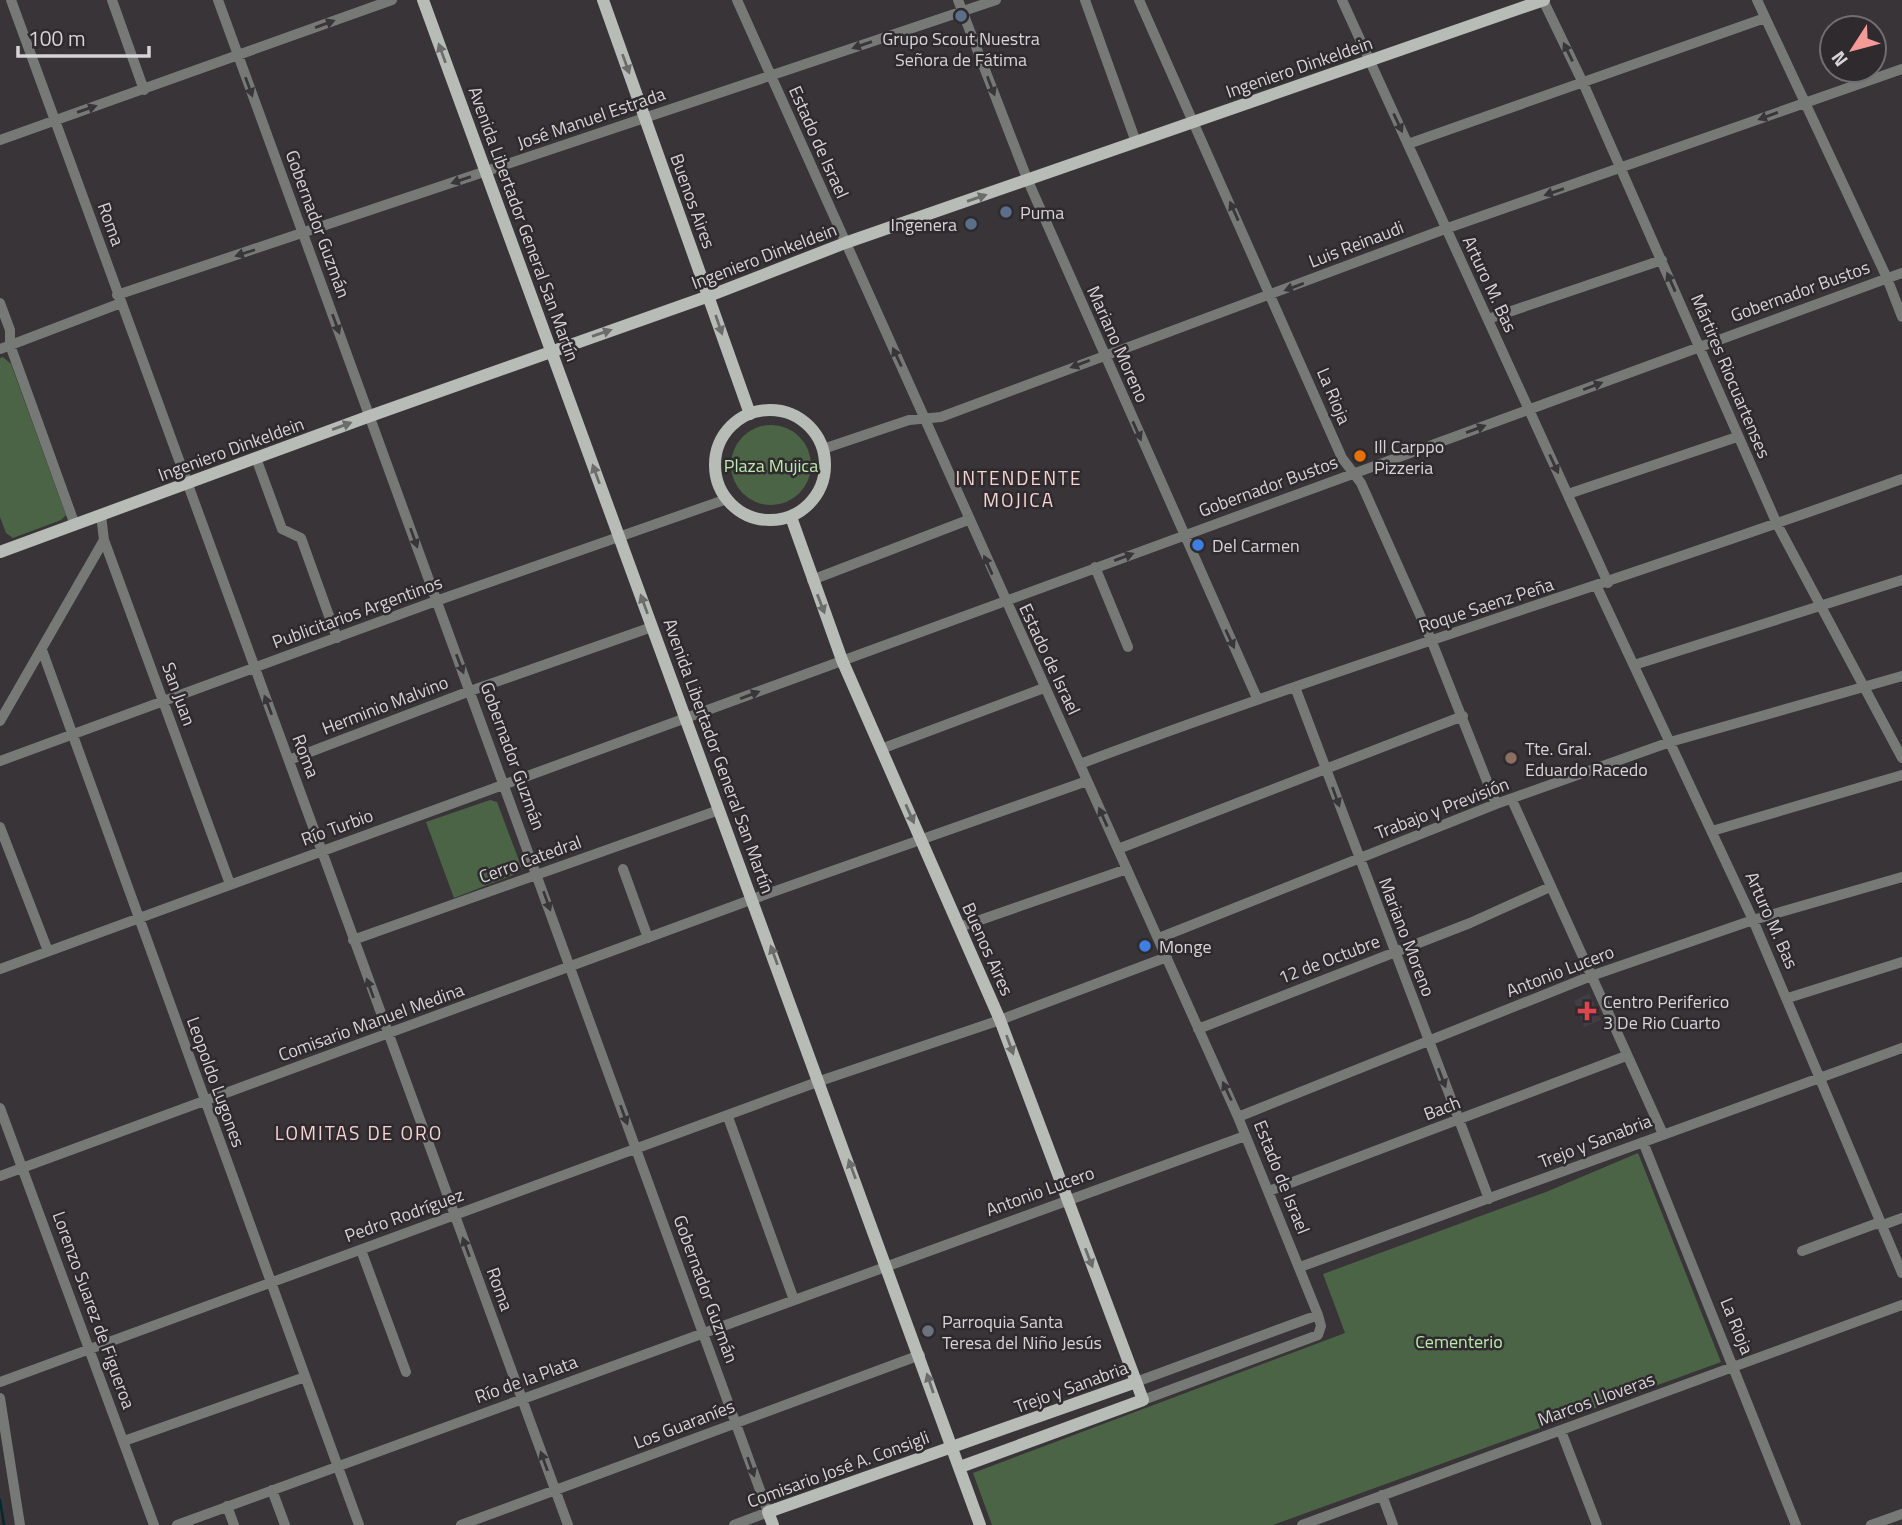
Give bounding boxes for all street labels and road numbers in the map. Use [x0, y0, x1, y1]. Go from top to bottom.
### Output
street label: Ingeniero Dinkeldein [1222, 29, 1376, 105]
street label: José Manuel Estrada [513, 80, 669, 156]
street label: Estado de Israel [782, 81, 856, 203]
street label: Avenida Libertador General San Martín [462, 83, 586, 365]
street label: Gobernador Guzmán [279, 146, 357, 302]
street label: Buenos Aires [663, 150, 723, 252]
street label: Roma [91, 198, 131, 250]
street label: Luis Reinaudi [1304, 213, 1408, 275]
street label: Ingeniero Dinkeldein [687, 216, 841, 296]
street label: Arturo M. Bas [1456, 231, 1524, 337]
street label: Gobernador Bustos [1727, 253, 1873, 329]
street label: Mariano Moreno [1080, 281, 1156, 407]
street label: Mártires Riocuartenses [1684, 290, 1778, 462]
street label: La Rioja [1310, 364, 1358, 428]
street label: Ingeniero Dinkeldein [154, 410, 308, 488]
street label: Gobernador Bustos [1195, 448, 1341, 524]
street label: Publicitarios Argentinos [268, 569, 446, 655]
street label: Roque Saenz Peña [1415, 570, 1557, 640]
street label: Estado de Israel [1012, 599, 1088, 719]
street label: Avenida Libertador General San Martín [657, 615, 781, 897]
street label: San Juan [155, 658, 203, 730]
street label: Herminio Malvino [318, 668, 452, 742]
street label: Gobernador Guzmán [474, 678, 552, 834]
street label: Roma [285, 730, 327, 782]
street label: Trabajo y Previsión [1371, 770, 1513, 846]
street label: Río Turbio [297, 801, 377, 853]
street label: Cerro Catedral [475, 828, 585, 890]
street label: Arturo M. Bas [1739, 867, 1805, 973]
street label: Mariano Moreno [1372, 874, 1442, 1000]
street label: Buenos Aires [955, 898, 1021, 1000]
street label: 12 de Octubre [1274, 927, 1384, 991]
street label: Antonio Lucero [1502, 938, 1618, 1004]
street label: Comisario Manuel Medina [274, 976, 468, 1068]
street label: Leopoldo Lugones [180, 1013, 252, 1151]
street label: Bach [1420, 1089, 1464, 1127]
street label: Trejo y Sanabria [1535, 1107, 1655, 1175]
street label: Estado de Israel [1247, 1116, 1317, 1238]
street label: Antonio Lucero [982, 1159, 1098, 1223]
street label: Pedro Rodríguez [341, 1181, 467, 1249]
street label: Lorenzo Suarez de Figueroa [46, 1207, 142, 1413]
street label: Gobernador Guzmán [667, 1211, 745, 1367]
street label: Roma [480, 1263, 520, 1315]
street label: La Rioja [1713, 1294, 1761, 1358]
street label: Río de la Plata [471, 1348, 581, 1410]
street label: Trejo y Sanabria [1010, 1354, 1132, 1420]
street label: Marcos Lloveras [1534, 1365, 1658, 1433]
street label: Los Guaraníes [630, 1392, 738, 1456]
street label: Comisario José A. Consigli [743, 1423, 933, 1515]

